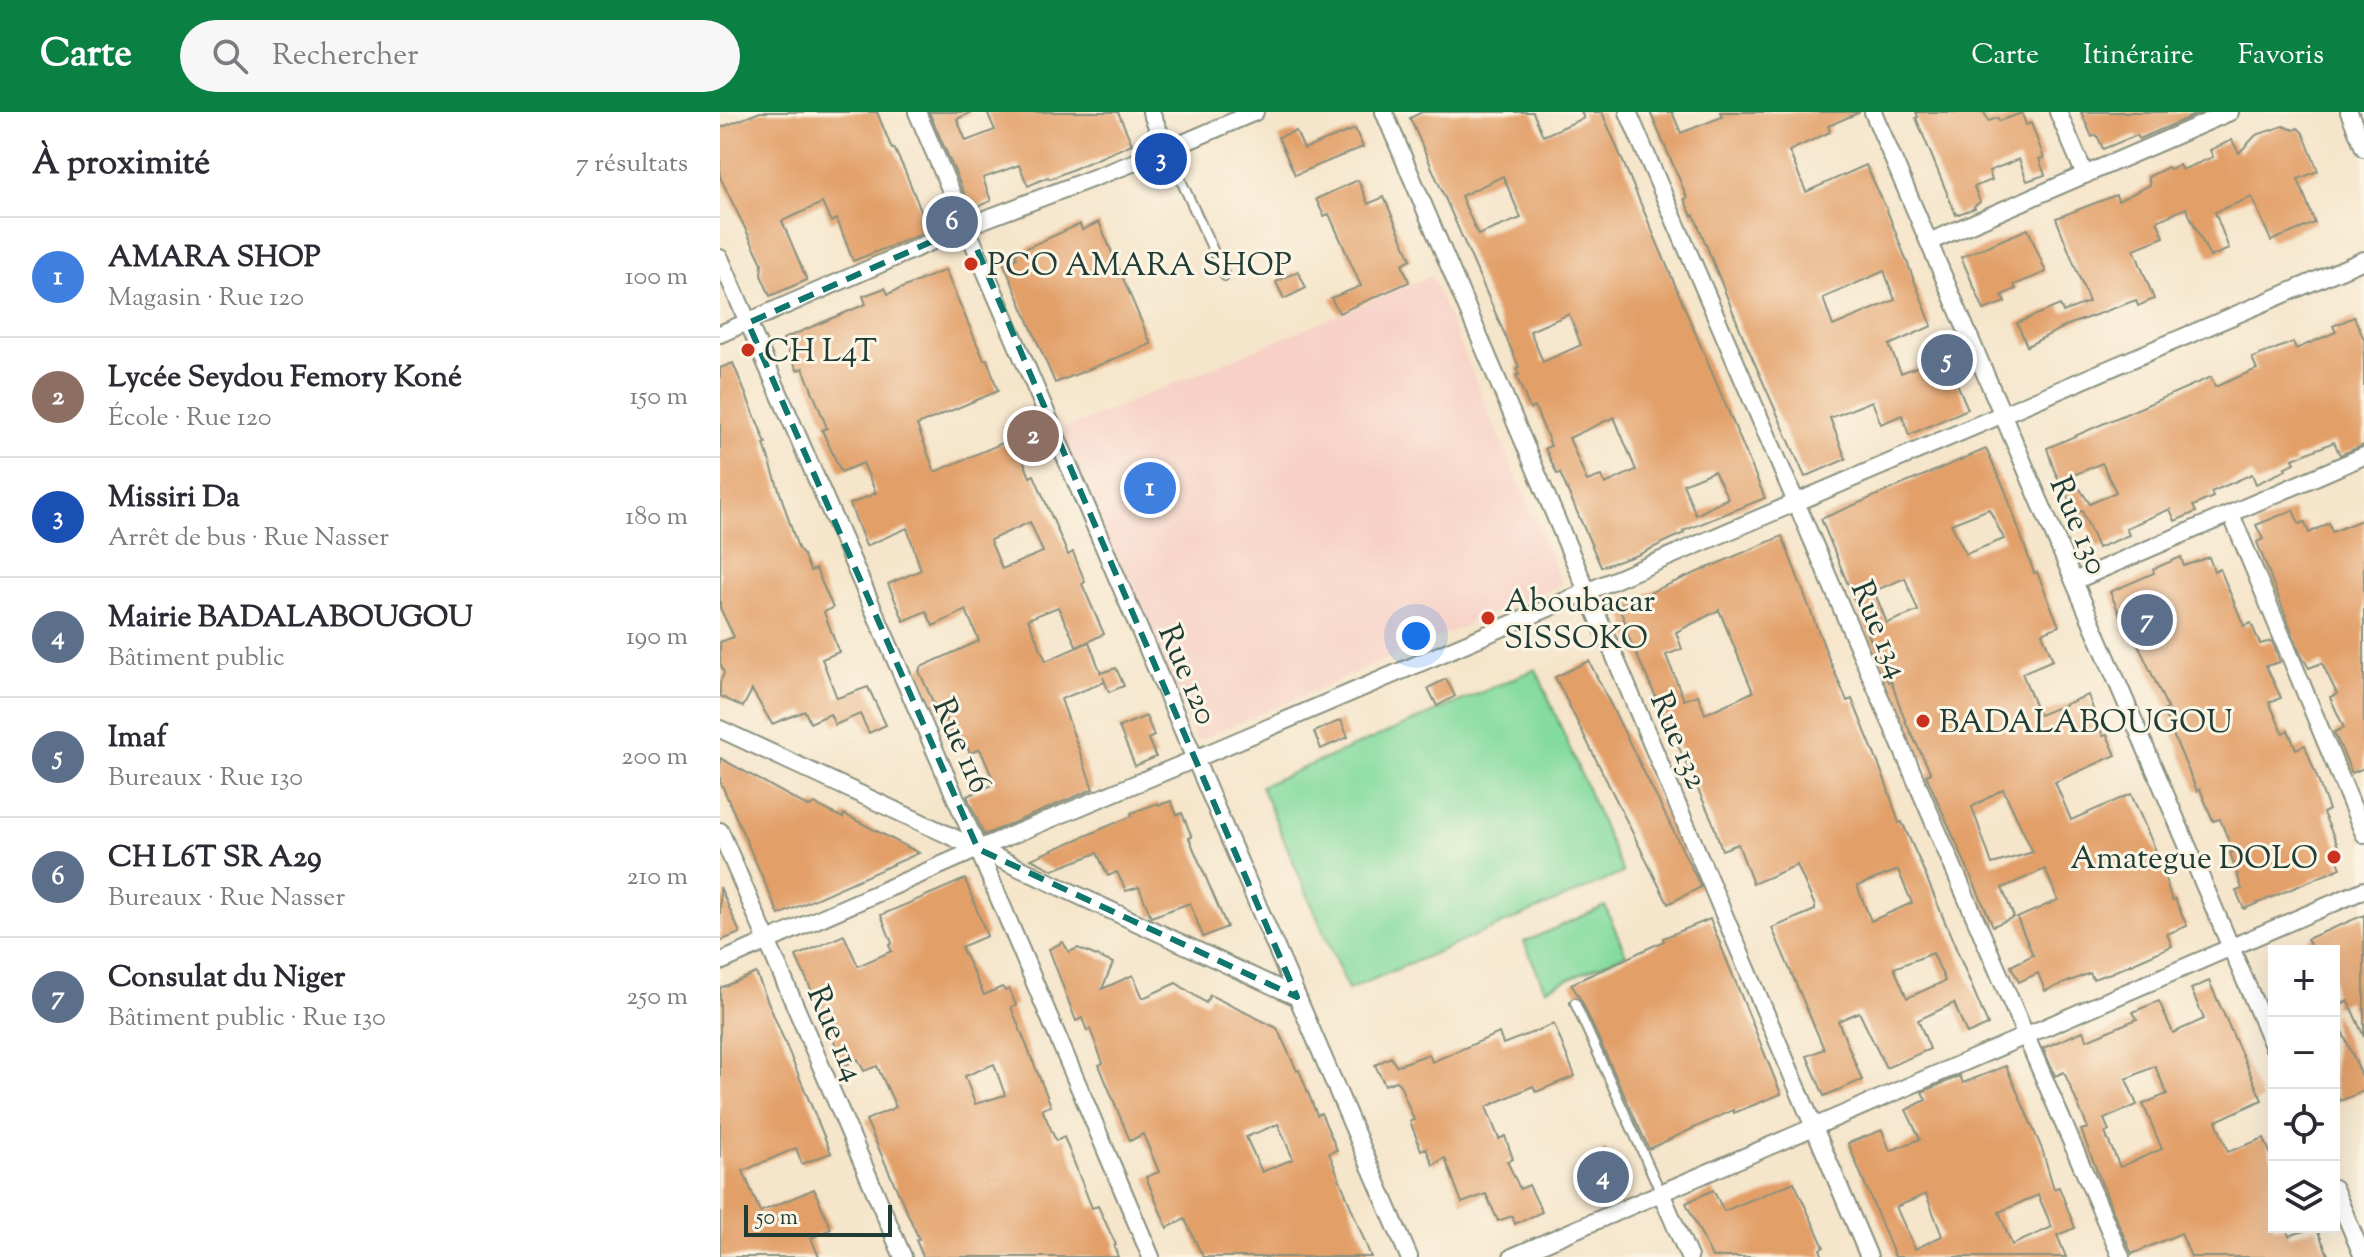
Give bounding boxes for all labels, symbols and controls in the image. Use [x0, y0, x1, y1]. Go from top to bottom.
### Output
search box [180, 20, 740, 92]
text: Carte [40, 29, 132, 83]
icon: search [208, 34, 252, 78]
text: Rechercher [272, 35, 419, 78]
text: Carte [1971, 36, 2039, 76]
text: Itinéraire [2083, 36, 2194, 76]
text: Favoris [2238, 36, 2324, 76]
pin: 3 [1135, 129, 1187, 189]
text: À proximité [32, 140, 210, 189]
text: 7 résultats [576, 146, 688, 183]
pin: 6 [926, 192, 978, 252]
text: AMARA SHOP [108, 237, 321, 280]
place label: PCO AMARA SHOP [987, 244, 1292, 290]
marker: PCO AMARA SHOP [962, 255, 980, 273]
text: 1 [54, 259, 62, 296]
text: 100 m [625, 259, 688, 296]
text: Magasin · Rue 120 [108, 280, 304, 317]
place label: CH L4T [764, 330, 877, 376]
pin: 5 [1921, 330, 1973, 390]
marker: CH L4T [739, 341, 757, 359]
text: Lycée Seydou Femory Koné [108, 357, 462, 400]
text: 2 [52, 379, 64, 416]
text: 150 m [629, 379, 688, 416]
text: École · Rue 120 [108, 400, 272, 437]
pin: 2 [1007, 406, 1059, 466]
pin: 1 [1124, 458, 1176, 518]
street label: Rue 130 [2036, 470, 2118, 582]
text: Missiri Da [108, 477, 240, 520]
text: 3 [53, 499, 63, 536]
text: 180 m [625, 499, 688, 536]
text: Arrêt de bus · Rue Nasser [108, 520, 389, 557]
street label: Rue 134 [1837, 574, 1919, 686]
place label: Aboubacar SISSOKO [1504, 580, 1655, 663]
pin: 7 [2121, 590, 2173, 650]
text: Mairie BADALABOUGOU [108, 597, 473, 640]
marker: Aboubacar SISSOKO [1479, 609, 1497, 627]
your location [1396, 616, 1436, 656]
street label: Rue 120 [1145, 618, 1228, 732]
text: 4 [51, 619, 65, 656]
text: 190 m [626, 619, 688, 656]
text: Bâtiment public [108, 640, 285, 677]
street label: Rue 132 [1636, 686, 1718, 797]
street label: Rue 116 [919, 691, 1002, 801]
place label: BADALABOUGOU [1939, 701, 2232, 747]
marker: BADALABOUGOU [1914, 712, 1932, 730]
text: Imaf [108, 717, 167, 760]
text: 5 [54, 739, 62, 776]
text: 200 m [621, 739, 688, 776]
text: Bureaux · Rue 130 [108, 760, 303, 797]
text: CH L6T SR A29 [108, 837, 322, 880]
place label: Amategue DOLO [2070, 837, 2318, 883]
marker: Amategue DOLO [2325, 848, 2343, 866]
text: 6 [52, 859, 64, 896]
text: 210 m [626, 859, 688, 896]
text: Bureaux · Rue Nasser [108, 880, 345, 917]
map controls [2268, 945, 2340, 1233]
button: + [2268, 945, 2340, 1017]
text: Consulat du Niger [108, 957, 345, 1000]
text: 7 [51, 979, 65, 1016]
text: 250 m [626, 979, 688, 1016]
street label: Rue 114 [794, 979, 875, 1089]
text: Bâtiment public · Rue 130 [108, 1000, 386, 1037]
button: − [2268, 1017, 2340, 1089]
button: locate [2268, 1089, 2340, 1161]
pin: 4 [1577, 1147, 1629, 1207]
button: layers [2268, 1161, 2340, 1233]
scale bar [744, 1201, 892, 1237]
text: 50 m [756, 1203, 798, 1235]

